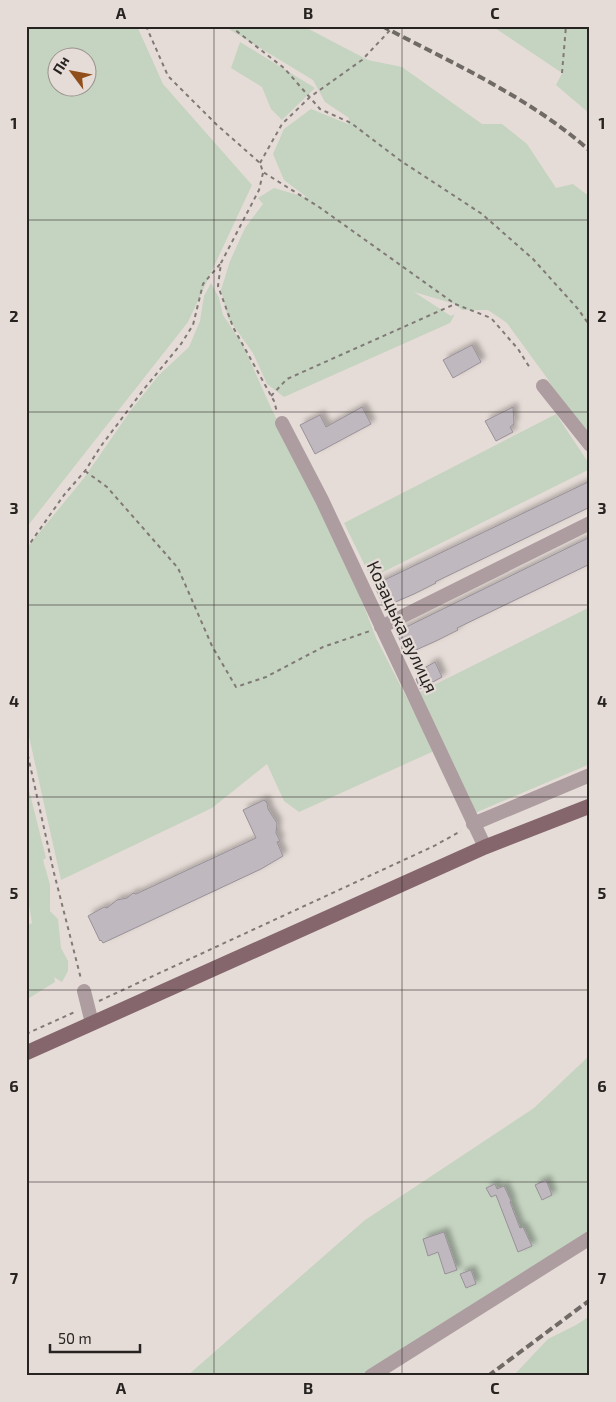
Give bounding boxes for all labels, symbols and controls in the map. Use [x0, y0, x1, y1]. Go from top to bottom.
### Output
text: A [116, 3, 127, 22]
text: B [303, 3, 313, 22]
text: C [490, 3, 500, 22]
north arrow [48, 48, 98, 98]
text: Пн [49, 53, 73, 77]
text: 1 [11, 113, 17, 132]
text: 1 [599, 113, 605, 132]
text: 2 [9, 306, 19, 325]
text: 2 [597, 306, 607, 325]
text: 3 [9, 498, 19, 517]
text: 3 [597, 498, 607, 517]
street label: Козацька вулиця [363, 557, 443, 696]
text: 4 [9, 691, 19, 710]
text: 4 [597, 691, 607, 710]
text: 5 [10, 883, 19, 902]
text: 5 [598, 883, 607, 902]
text: 6 [9, 1076, 19, 1095]
text: 6 [597, 1076, 607, 1095]
text: 7 [10, 1268, 19, 1287]
text: 7 [598, 1268, 607, 1287]
scale bar [50, 1322, 140, 1354]
text: 50 m [58, 1329, 92, 1347]
text: A [116, 1378, 127, 1397]
text: B [303, 1378, 313, 1397]
text: C [490, 1378, 500, 1397]

